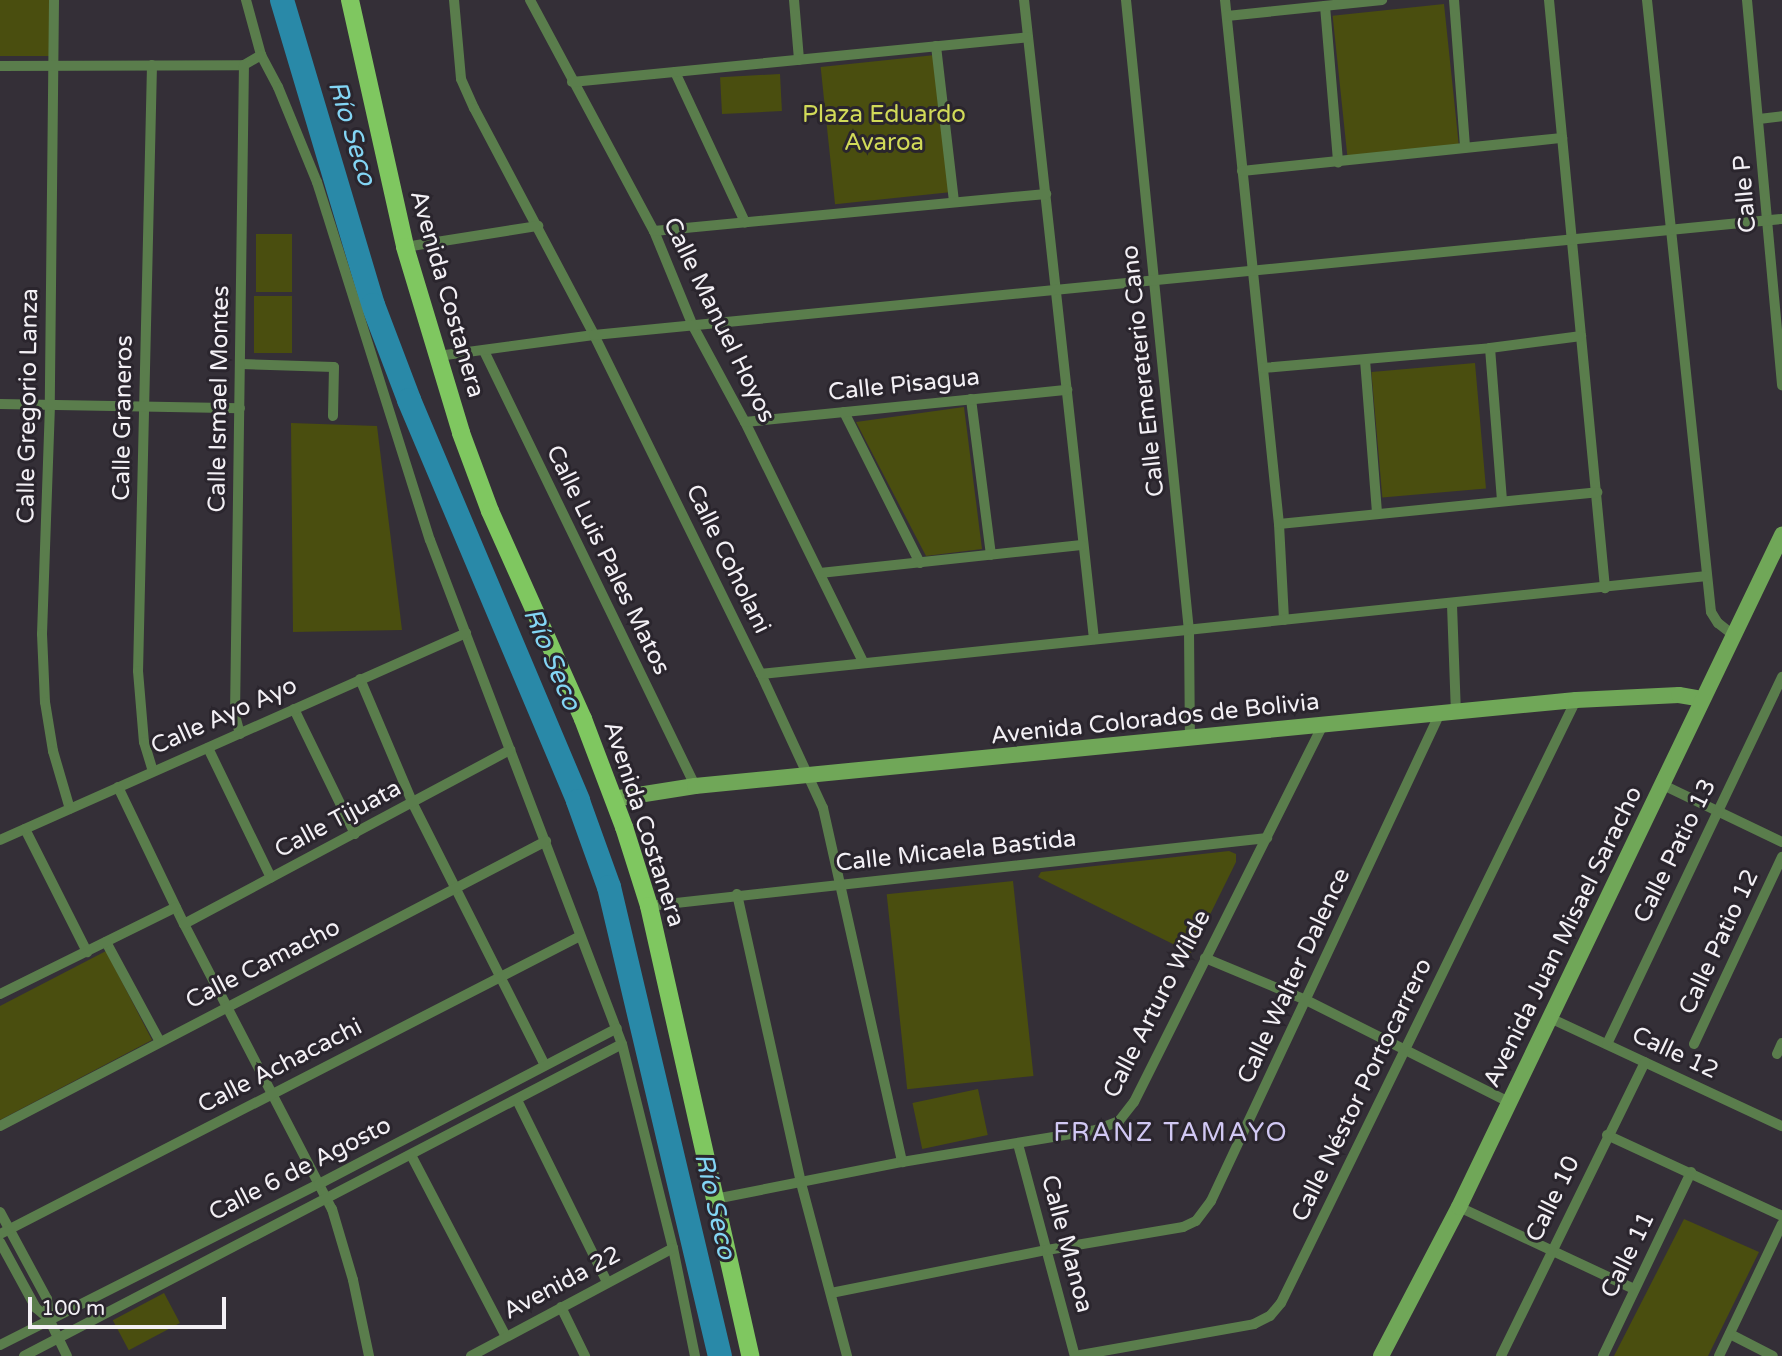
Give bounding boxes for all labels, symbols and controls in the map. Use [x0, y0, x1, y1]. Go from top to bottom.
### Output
water label: Río Seco [321, 77, 383, 189]
park label: Plaza Eduardo Avaroa [802, 101, 966, 157]
street label: Calle P [1727, 154, 1763, 234]
street label: Avenida Costanera [404, 187, 490, 401]
street label: Calle Manuel Hoyos [657, 213, 781, 427]
street label: Calle Emereterio Cano [1115, 244, 1171, 498]
street label: Calle Ismael Montes [203, 285, 235, 513]
street label: Calle Gregorio Lanza [12, 288, 44, 524]
street label: Calle Graneros [107, 335, 139, 501]
street label: Calle Pisagua [827, 363, 981, 407]
street label: Calle Luis Pales Matos [540, 440, 676, 680]
street label: Calle Coholani [680, 480, 776, 638]
water label: Río Seco [517, 603, 587, 715]
street label: Calle Ayo Ayo [146, 671, 302, 761]
street label: Avenida Colorados de Bolivia [989, 687, 1321, 751]
street label: Avenida Costanera [597, 718, 691, 930]
street label: Calle Tijuata [270, 774, 406, 864]
street label: Calle Patio 13 [1628, 774, 1722, 928]
street label: Avenida Juan Misael Saracho [1477, 782, 1649, 1092]
street label: Calle Micaela Bastida [834, 824, 1078, 878]
street label: Calle Walter Dalence [1231, 864, 1357, 1088]
street label: Calle Patio 12 [1673, 865, 1765, 1019]
street label: Calle Arturo Wilde [1097, 905, 1217, 1103]
street label: Calle Camacho [181, 913, 345, 1015]
street label: Calle Néstor Portocarrero [1286, 954, 1438, 1226]
street label: Calle Achacachi [193, 1012, 367, 1120]
street label: Calle 12 [1627, 1020, 1723, 1086]
street label: Calle 6 de Agosto [204, 1111, 396, 1227]
district label: FRANZ TAMAYO [1055, 1117, 1287, 1149]
water label: Río Seco [688, 1150, 742, 1262]
street label: Calle 10 [1520, 1151, 1586, 1247]
street label: Calle Manoa [1035, 1172, 1099, 1316]
street label: Calle 11 [1595, 1207, 1661, 1303]
street label: Avenida 22 [498, 1240, 626, 1326]
scale bar [32, 1282, 229, 1326]
text: 100 m [41, 1296, 105, 1321]

